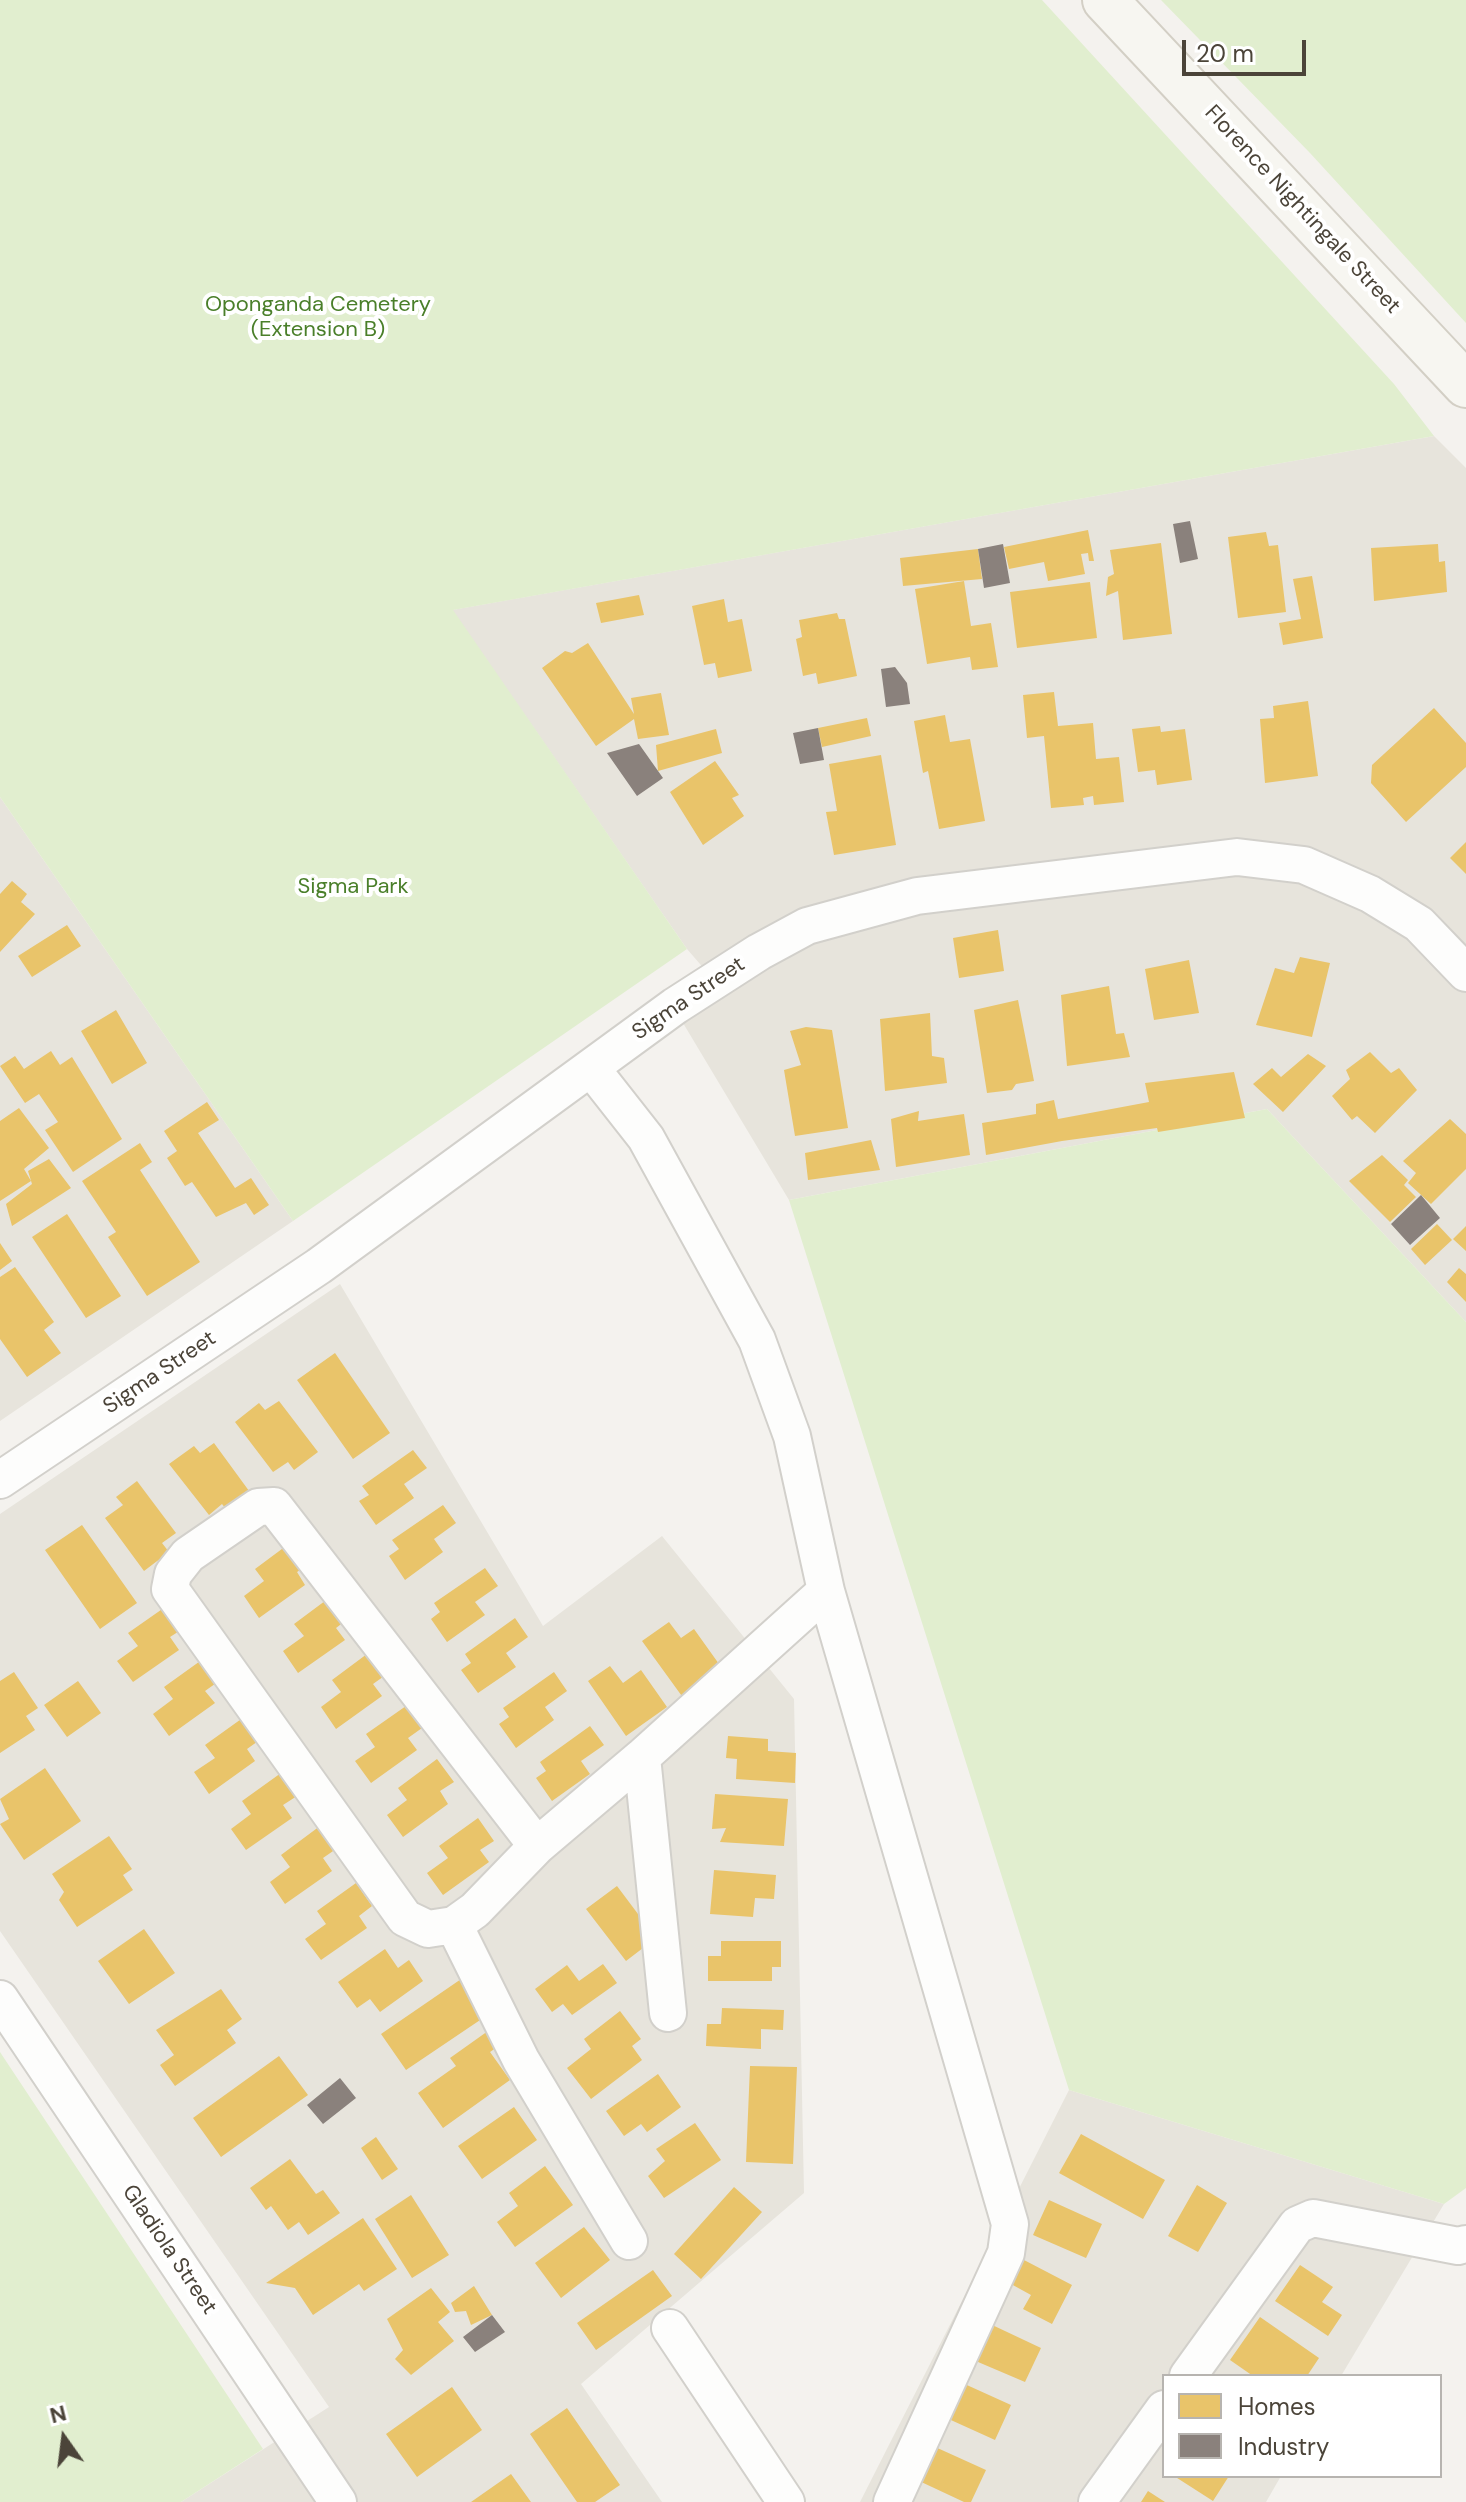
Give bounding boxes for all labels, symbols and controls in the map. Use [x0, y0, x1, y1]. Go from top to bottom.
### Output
scale bar [1186, 24, 1310, 74]
text: 20 m [1196, 38, 1254, 69]
street label: Florence Nightingale Street [1198, 100, 1406, 320]
park label: Oponganda Cemetery (Extension B) [205, 292, 431, 344]
park label: Sigma Park [297, 874, 409, 900]
street label: Sigma Street [628, 952, 750, 1046]
street label: Sigma Street [99, 1326, 221, 1420]
street label: Gladiola Street [116, 2180, 222, 2320]
legend [1162, 2374, 1442, 2478]
text: Homes [1238, 2391, 1316, 2422]
north arrow [24, 2398, 104, 2478]
text: N [47, 2398, 69, 2430]
text: Industry [1238, 2431, 1329, 2462]

